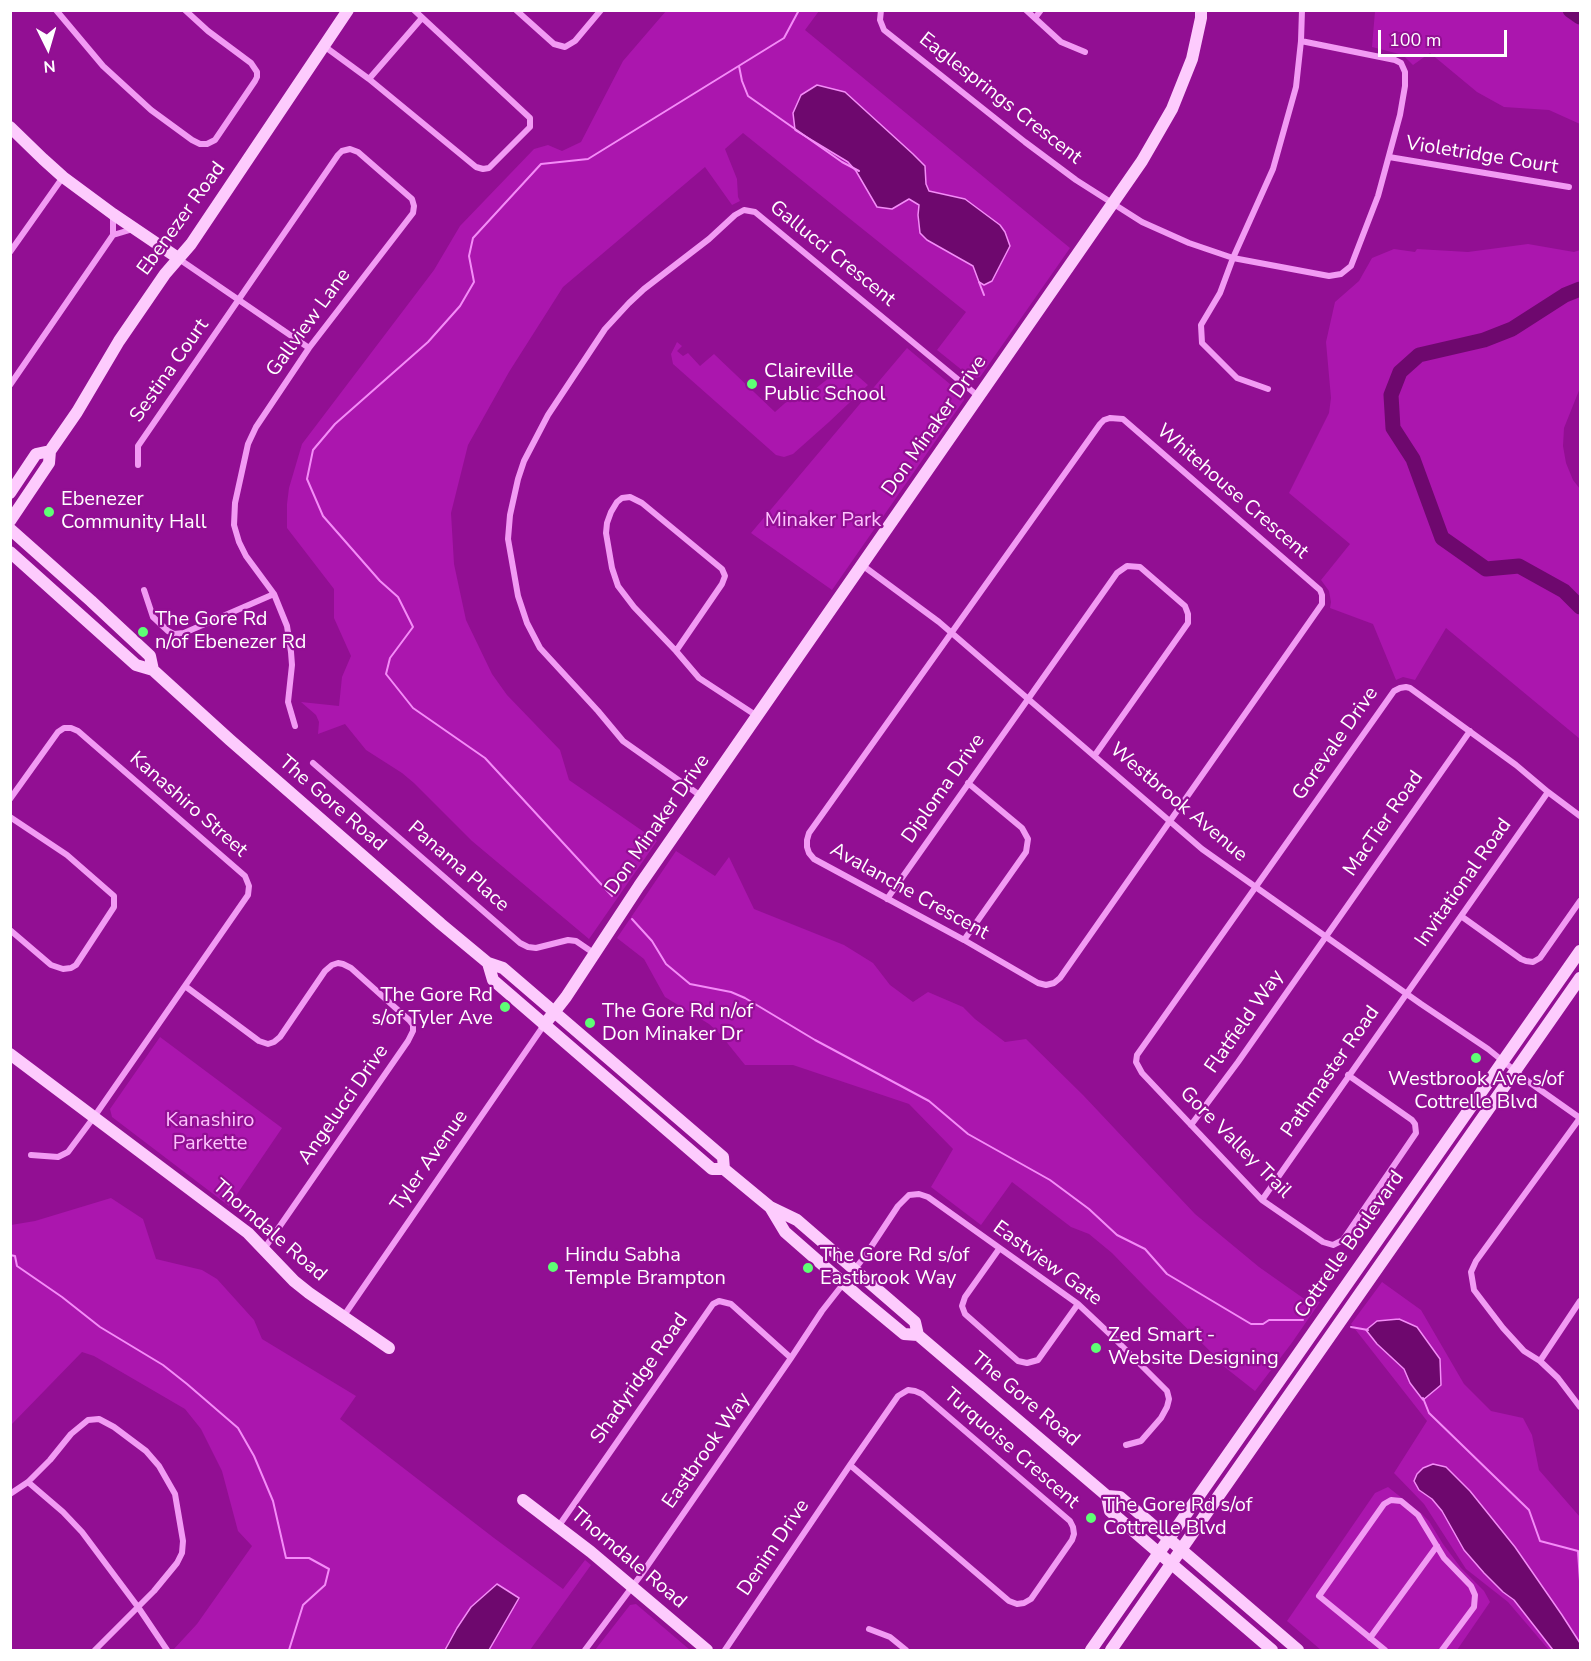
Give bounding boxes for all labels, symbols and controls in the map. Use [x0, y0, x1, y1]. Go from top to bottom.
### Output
north arrow [18, 18, 78, 78]
scale bar [1381, 18, 1510, 56]
street label: Eaglesprings Crescent [914, 28, 1086, 170]
text: 100 m [1389, 28, 1441, 52]
text: N [43, 54, 56, 77]
street label: Violetridge Court [1404, 132, 1560, 180]
street label: Ebenezer Road [133, 158, 231, 280]
street label: Gallucci Crescent [764, 196, 900, 312]
street label: Gallview Lane [262, 264, 356, 382]
street label: Sestina Court [125, 315, 215, 427]
street label: Don Minaker Drive [877, 351, 993, 501]
place label: Claireville Public School [764, 360, 885, 407]
marker: Claireville Public School [745, 377, 759, 391]
street label: Whitehouse Crescent [1151, 419, 1313, 565]
place label: Ebenezer Community Hall [61, 488, 207, 535]
marker: Ebenezer Community Hall [42, 505, 56, 519]
park label: Minaker Park [765, 509, 881, 533]
place label: The Gore Rd n/of Ebenezer Rd [155, 608, 306, 655]
marker: The Gore Rd n/of Ebenezer Rd [136, 625, 150, 639]
street label: Gorevale Drive [1288, 683, 1384, 805]
street label: Diploma Drive [897, 730, 991, 848]
street label: Westbrook Avenue [1104, 738, 1252, 868]
street label: Kanashiro Street [124, 747, 252, 863]
street label: Don Minaker Drive [600, 750, 716, 900]
street label: The Gore Road [274, 751, 390, 857]
street label: MacTier Road [1339, 767, 1429, 881]
street label: Invitational Road [1411, 814, 1517, 952]
street label: Panama Place [402, 816, 514, 918]
street label: Avalanche Crescent [825, 838, 993, 946]
street label: Flatfield Way [1201, 966, 1289, 1078]
place label: The Gore Rd s/of Tyler Ave [371, 984, 493, 1031]
marker: The Gore Rd s/of Tyler Ave [498, 1000, 512, 1014]
place label: The Gore Rd n/of Don Minaker Dr [602, 1000, 753, 1047]
street label: Pathmaster Road [1277, 1002, 1385, 1142]
marker: The Gore Rd n/of Don Minaker Dr [583, 1016, 597, 1030]
street label: Angelucci Drive [294, 1040, 394, 1170]
marker: Westbrook Ave s/of Cottrelle Blvd [1469, 1051, 1483, 1065]
place label: Westbrook Ave s/of Cottrelle Blvd [1388, 1068, 1564, 1115]
street label: Gore Valley Trail [1174, 1082, 1296, 1204]
street label: Tyler Avenue [386, 1106, 474, 1216]
park label: Kanashiro Parkette [166, 1109, 254, 1156]
street label: Cottrelle Boulevard [1290, 1167, 1410, 1323]
street label: Thorndale Road [207, 1175, 331, 1287]
street label: Eastview Gate [988, 1216, 1106, 1312]
place label: Hindu Sabha Temple Brampton [565, 1244, 726, 1291]
place label: The Gore Rd s/of Eastbrook Way [820, 1244, 969, 1291]
marker: Hindu Sabha Temple Brampton [546, 1260, 560, 1274]
marker: The Gore Rd s/of Eastbrook Way [801, 1261, 815, 1275]
street label: Shadyridge Road [586, 1309, 694, 1449]
place label: Zed Smart - Website Designing [1108, 1324, 1279, 1371]
marker: Zed Smart - Website Designing [1089, 1341, 1103, 1355]
street label: The Gore Road [966, 1348, 1084, 1452]
street label: Turquoise Crescent [938, 1384, 1084, 1514]
street label: Eastbrook Way [658, 1388, 756, 1514]
place label: The Gore Rd s/of Cottrelle Blvd [1103, 1494, 1252, 1541]
street label: Denim Drive [733, 1495, 815, 1601]
street label: Thorndale Road [565, 1504, 691, 1614]
marker: The Gore Rd s/of Cottrelle Blvd [1084, 1511, 1098, 1525]

